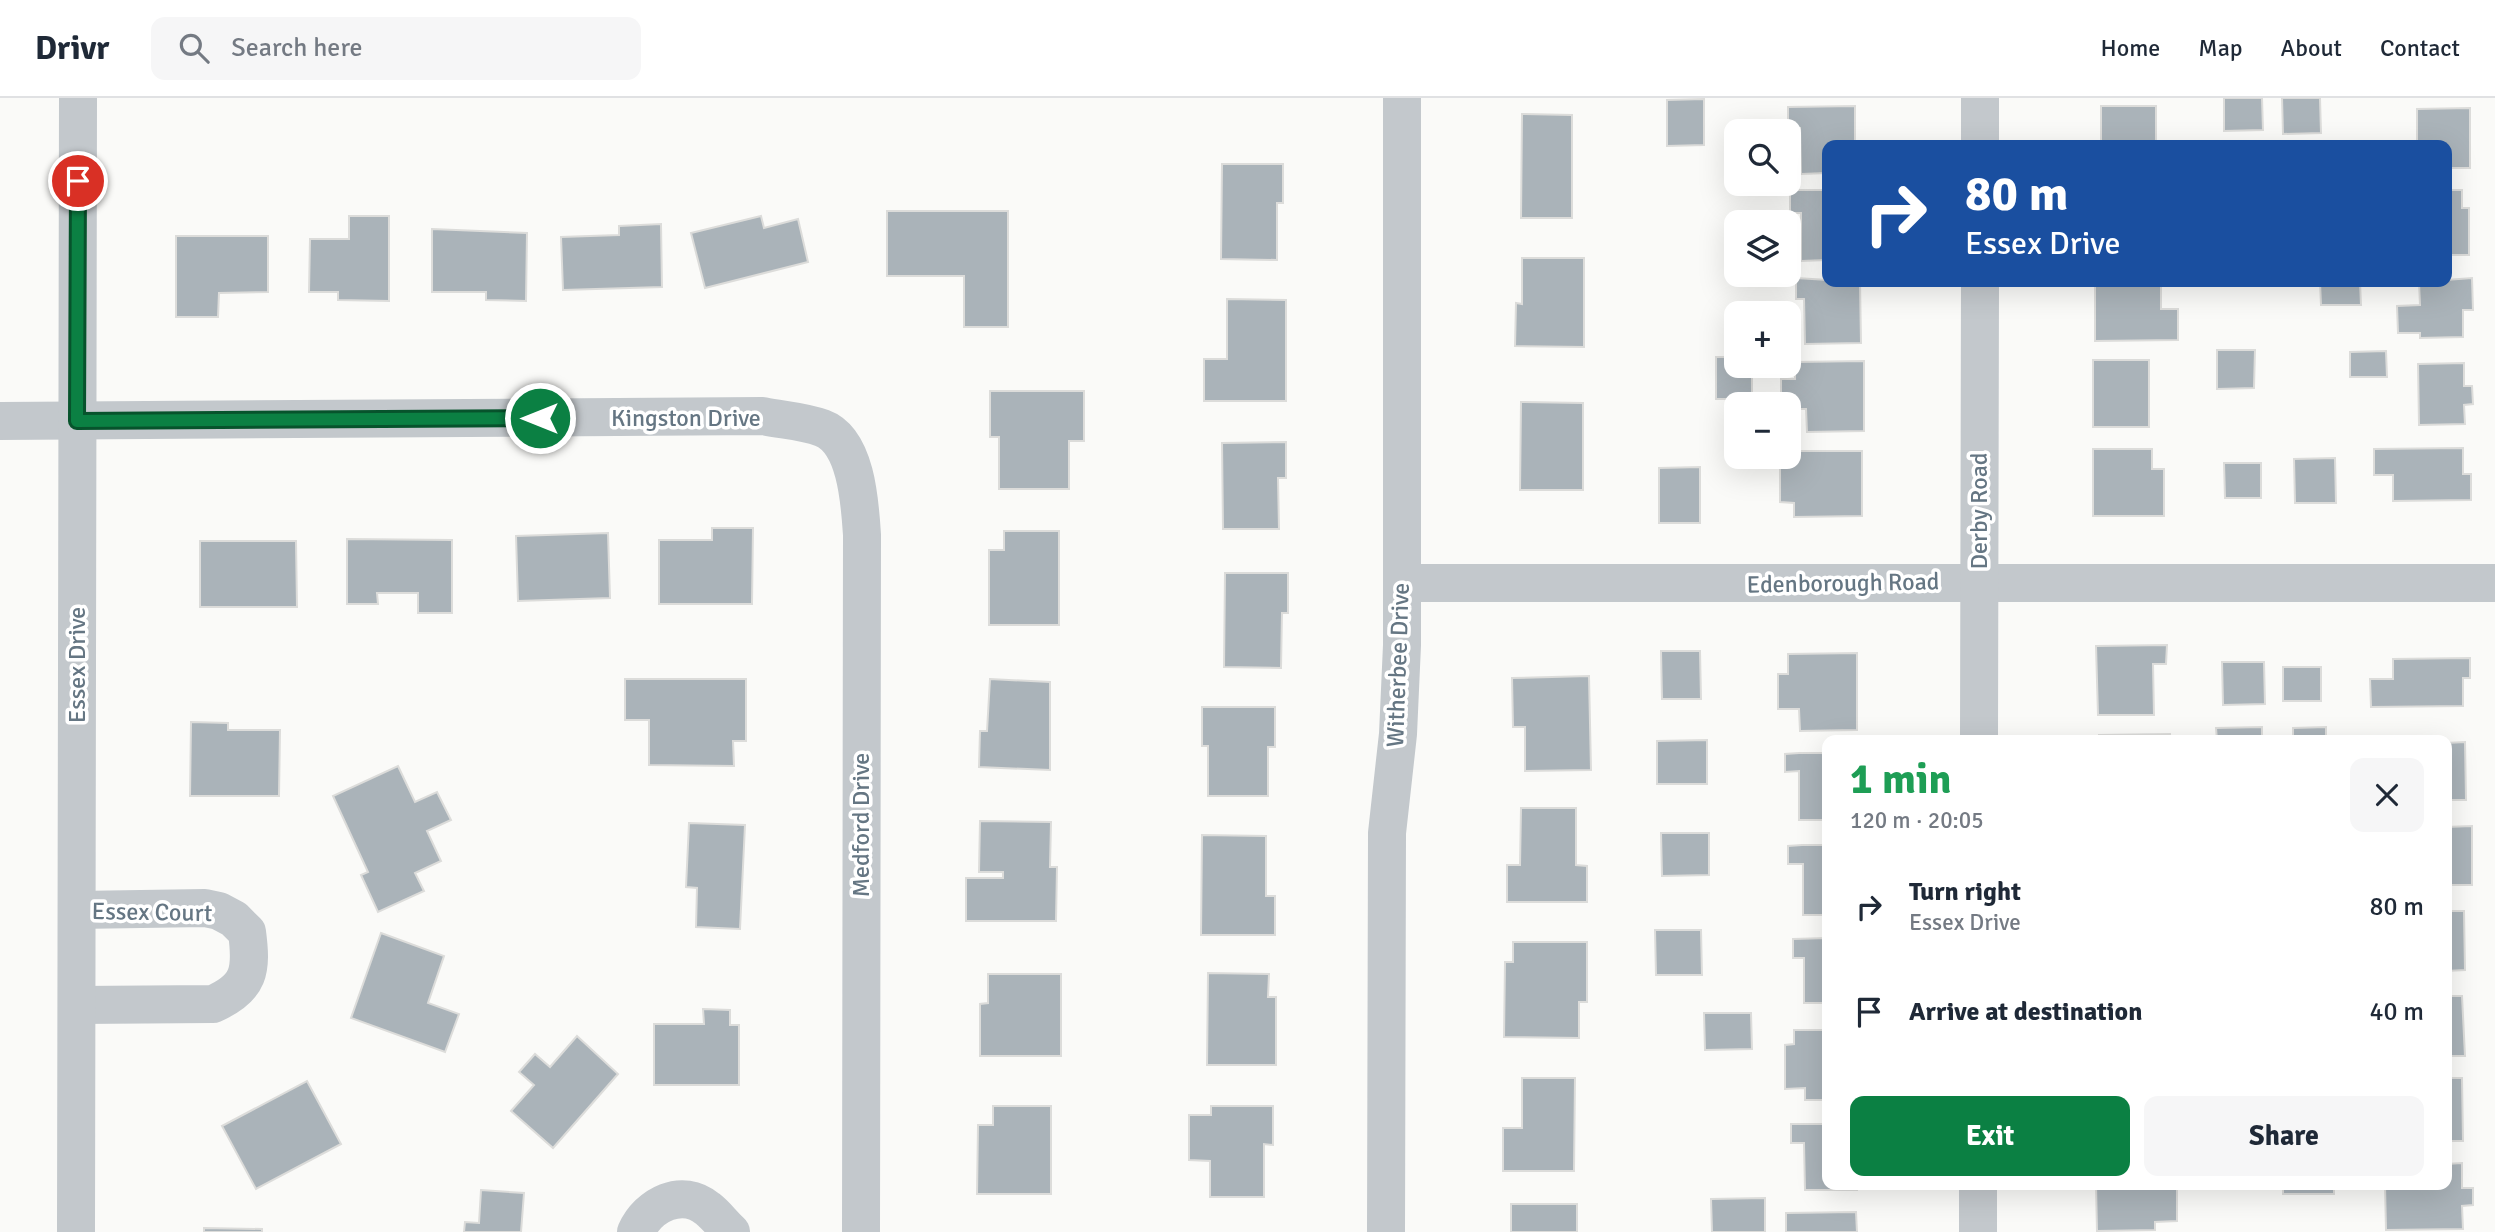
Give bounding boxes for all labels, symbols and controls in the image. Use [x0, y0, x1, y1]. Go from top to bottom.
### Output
search box [151, 17, 641, 80]
text: Drivr [35, 28, 109, 69]
icon: search [175, 29, 213, 67]
text: Search here [231, 32, 362, 64]
text: Home [2100, 33, 2160, 63]
text: Map [2198, 33, 2243, 63]
text: About [2281, 33, 2342, 63]
text: Contact [2380, 33, 2460, 63]
map controls [1724, 119, 1801, 469]
button: search [1724, 119, 1801, 196]
pin [48, 151, 108, 211]
icon: arrive [59, 162, 97, 200]
text: 80 m [1965, 164, 2068, 224]
icon: right [1850, 168, 1941, 259]
button: layers [1724, 210, 1801, 287]
text: Essex Drive [1965, 224, 2120, 263]
button: + [1724, 301, 1801, 378]
position arrow [503, 381, 577, 455]
button: − [1724, 392, 1801, 469]
street label: Kingston Drive [611, 403, 761, 433]
street label: Derby Road [1964, 453, 1994, 569]
street label: Edenborough Road [1746, 566, 1940, 600]
street label: Witherbee Drive [1380, 582, 1416, 748]
street label: Essex Drive [62, 607, 92, 723]
street label: Medford Drive [846, 753, 876, 897]
text: 1 min [1850, 754, 1951, 805]
button: close [2350, 758, 2424, 832]
text: 120 m · 20:05 [1850, 806, 1984, 835]
text: Turn right [1909, 876, 2021, 908]
icon: right [1850, 888, 1888, 926]
text: 80 m [2369, 891, 2424, 923]
street label: Essex Court [91, 896, 213, 928]
text: Essex Drive [1909, 908, 2021, 937]
icon: arrive [1850, 993, 1888, 1031]
text: Arrive at destination [1909, 996, 2142, 1028]
text: 40 m [2369, 996, 2424, 1028]
button: Exit [1850, 1096, 2130, 1176]
button: Share [2144, 1096, 2424, 1176]

